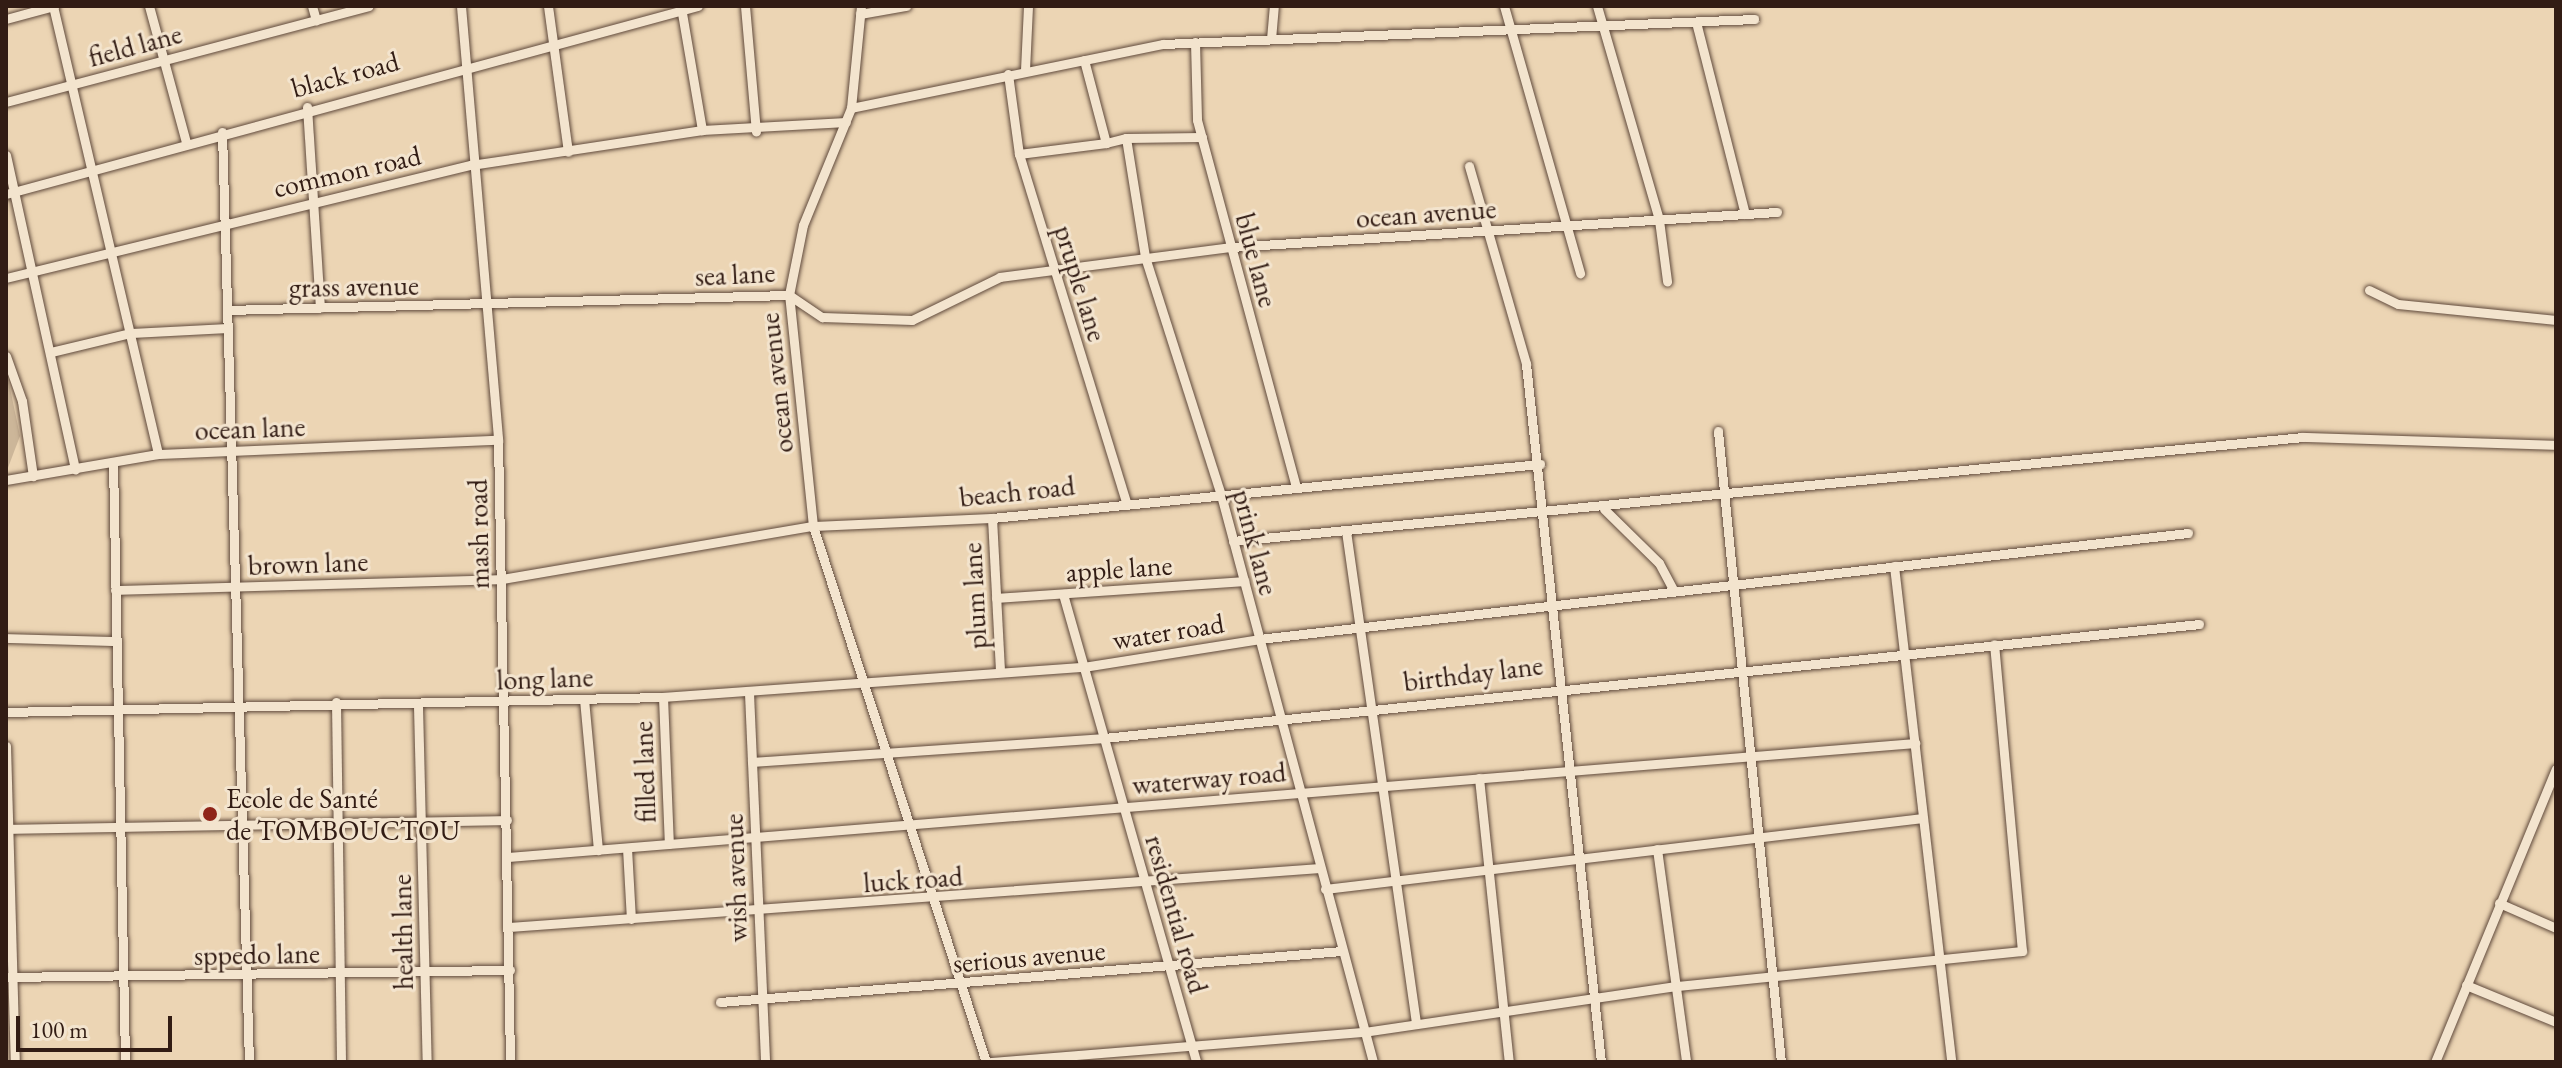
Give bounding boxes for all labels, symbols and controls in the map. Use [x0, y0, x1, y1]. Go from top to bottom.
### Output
street label: field lane [85, 16, 185, 74]
street label: black road [288, 44, 402, 104]
street label: common road [270, 138, 424, 204]
street label: ocean avenue [1355, 191, 1497, 235]
street label: blue lane [1228, 209, 1286, 311]
street label: pruple lane [1047, 221, 1115, 345]
street label: sea lane [694, 255, 776, 293]
street label: grass avenue [289, 268, 419, 304]
street label: ocean avenue [752, 311, 800, 455]
street label: ocean lane [194, 409, 306, 447]
street label: beach road [958, 468, 1076, 514]
street label: mash road [460, 479, 496, 589]
street label: prink lane [1226, 486, 1286, 598]
street label: plum lane [954, 542, 994, 650]
street label: brown lane [247, 544, 369, 582]
street label: apple lane [1065, 548, 1173, 588]
street label: water road [1110, 606, 1226, 656]
street label: birthday lane [1401, 648, 1545, 698]
street label: long lane [496, 660, 594, 696]
street label: filled lane [625, 720, 663, 824]
street label: waterway road [1131, 755, 1287, 801]
place label: Ecole de Santé de TOMBOUCTOU [226, 781, 460, 847]
marker: Ecole de Santé de TOMBOUCTOU [201, 805, 219, 823]
street label: wish avenue [716, 813, 754, 943]
street label: residential road [1138, 831, 1216, 997]
street label: luck road [862, 859, 964, 899]
street label: health lane [384, 874, 420, 990]
street label: serious avenue [951, 933, 1107, 979]
street label: sppedo lane [194, 936, 320, 972]
scale bar [20, 1000, 176, 1050]
text: 100 m [30, 1014, 88, 1045]

